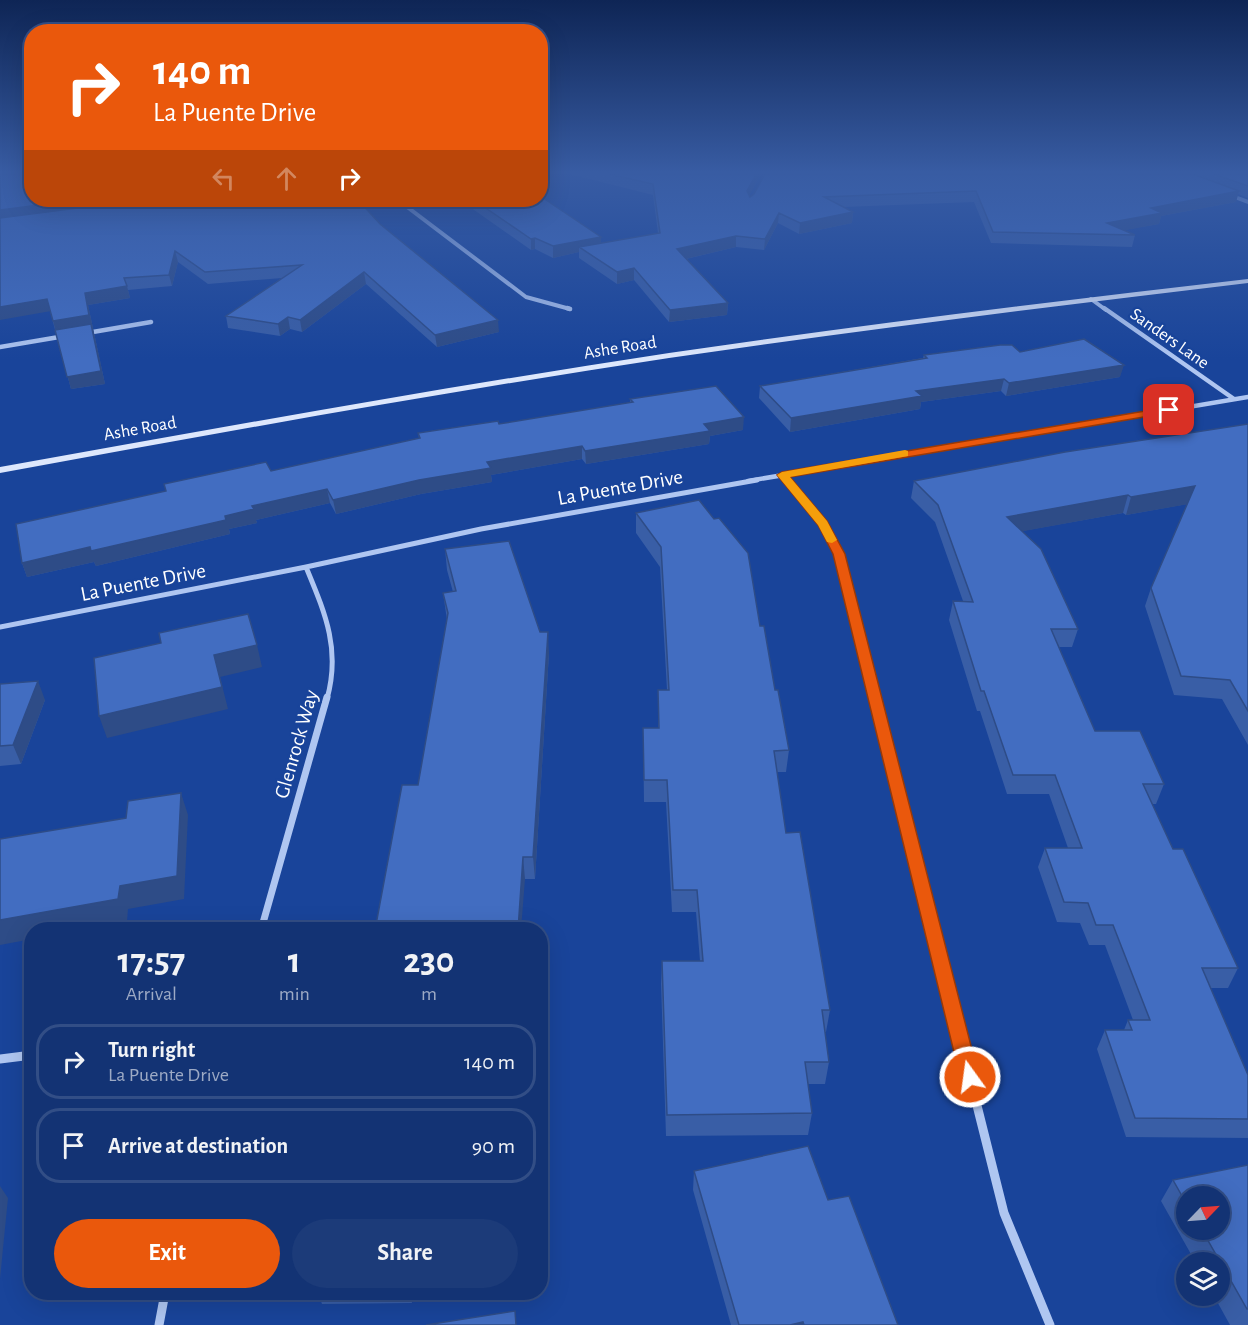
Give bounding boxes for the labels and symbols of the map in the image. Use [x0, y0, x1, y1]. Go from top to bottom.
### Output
street label: Sanders Lane [1127, 305, 1212, 373]
street label: Ashe Road [582, 333, 658, 363]
pin [1143, 384, 1194, 435]
street label: Ashe Road [102, 414, 178, 444]
street label: La Puente Drive [556, 466, 684, 509]
street label: La Puente Drive [79, 560, 207, 605]
street label: Glenrock Way [271, 687, 322, 801]
position arrow [938, 1045, 1002, 1109]
north arrow [1176, 1186, 1230, 1240]

